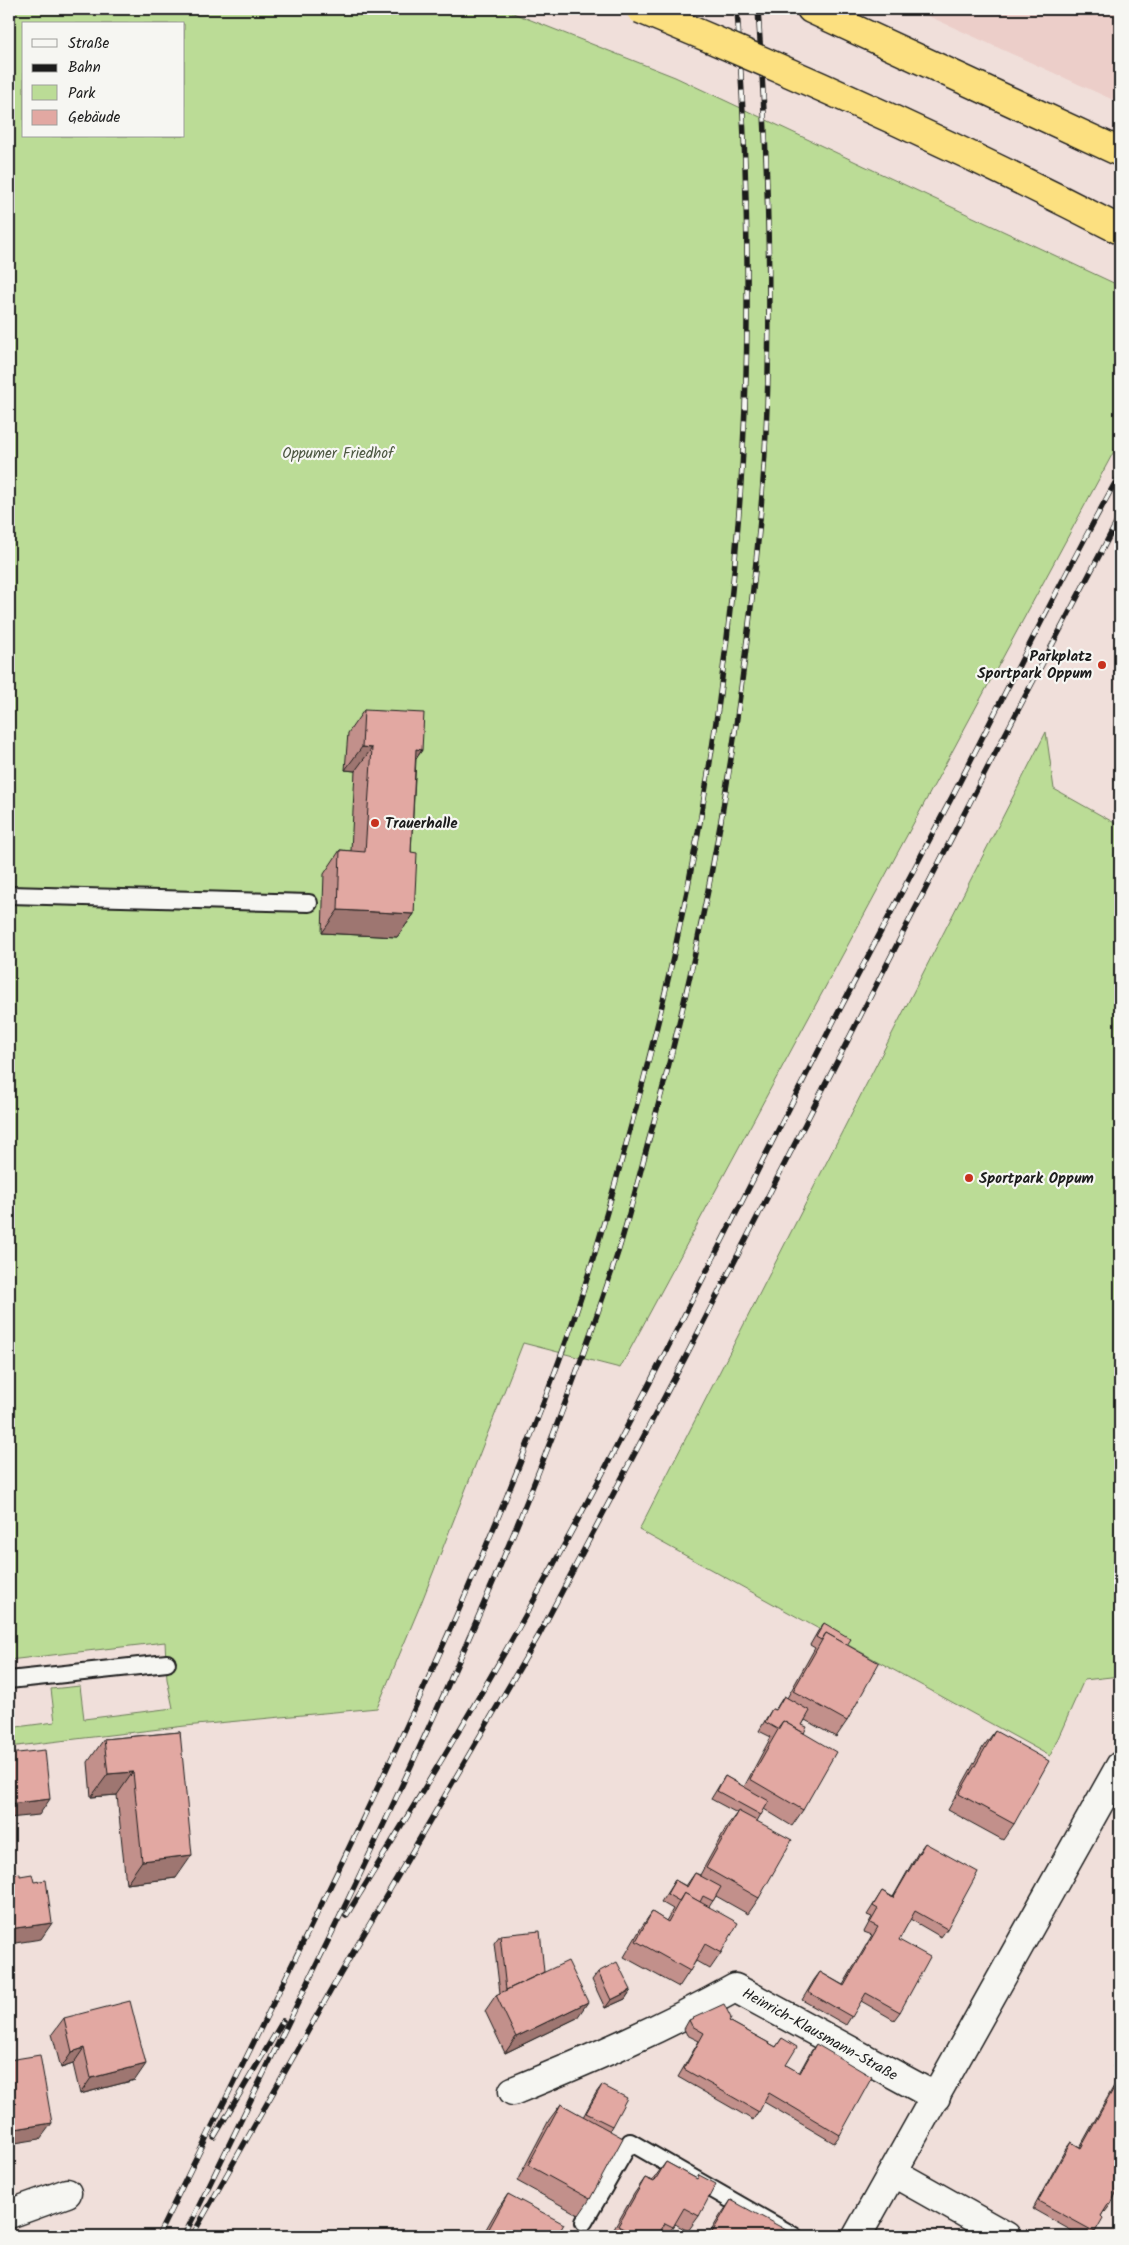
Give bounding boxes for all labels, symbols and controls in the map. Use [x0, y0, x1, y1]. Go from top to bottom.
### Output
legend [22, 22, 185, 138]
text: Straße [68, 32, 110, 56]
text: Bahn [68, 56, 101, 80]
text: Park [68, 82, 96, 106]
text: Gebäude [68, 106, 121, 130]
park label: Oppumer Friedhof [282, 442, 395, 466]
place label: Parkplatz Sportpark Oppum [977, 645, 1092, 686]
marker: Parkplatz Sportpark Oppum [1096, 659, 1108, 671]
place label: Trauerhalle [385, 812, 458, 836]
marker: Trauerhalle [369, 817, 381, 829]
place label: Sportpark Oppum [979, 1167, 1094, 1191]
marker: Sportpark Oppum [963, 1172, 975, 1184]
street label: Heinrich-Klausmann-Straße [737, 1982, 902, 2088]

